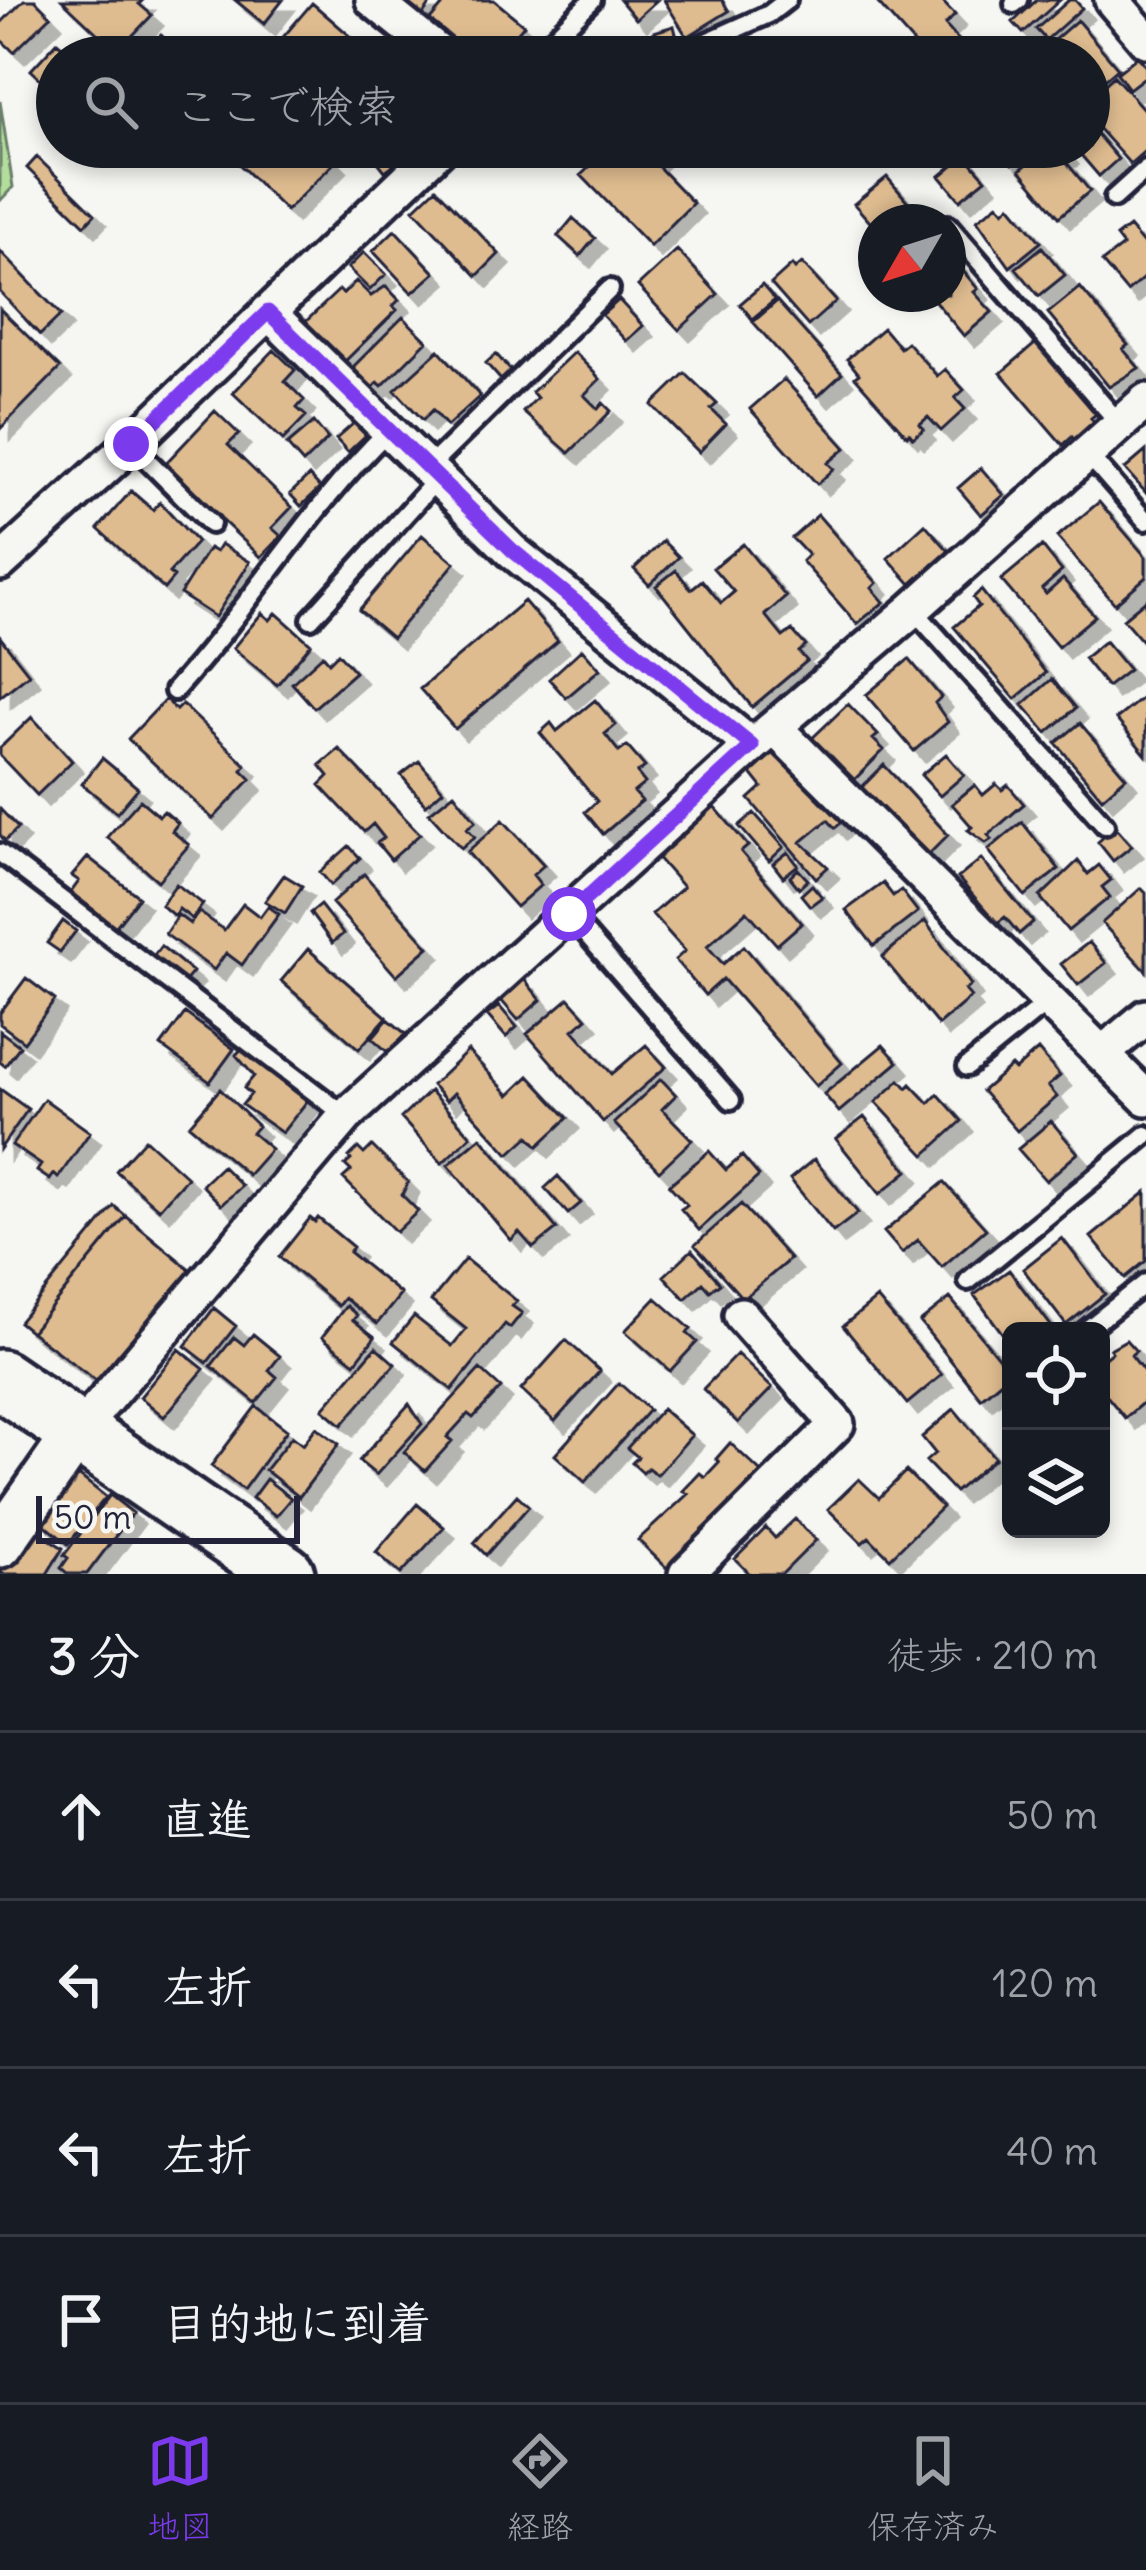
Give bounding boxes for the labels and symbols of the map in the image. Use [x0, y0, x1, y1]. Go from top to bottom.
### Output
north arrow [858, 204, 966, 312]
route end [104, 417, 158, 471]
route start [542, 887, 596, 941]
scale bar [36, 1490, 300, 1543]

